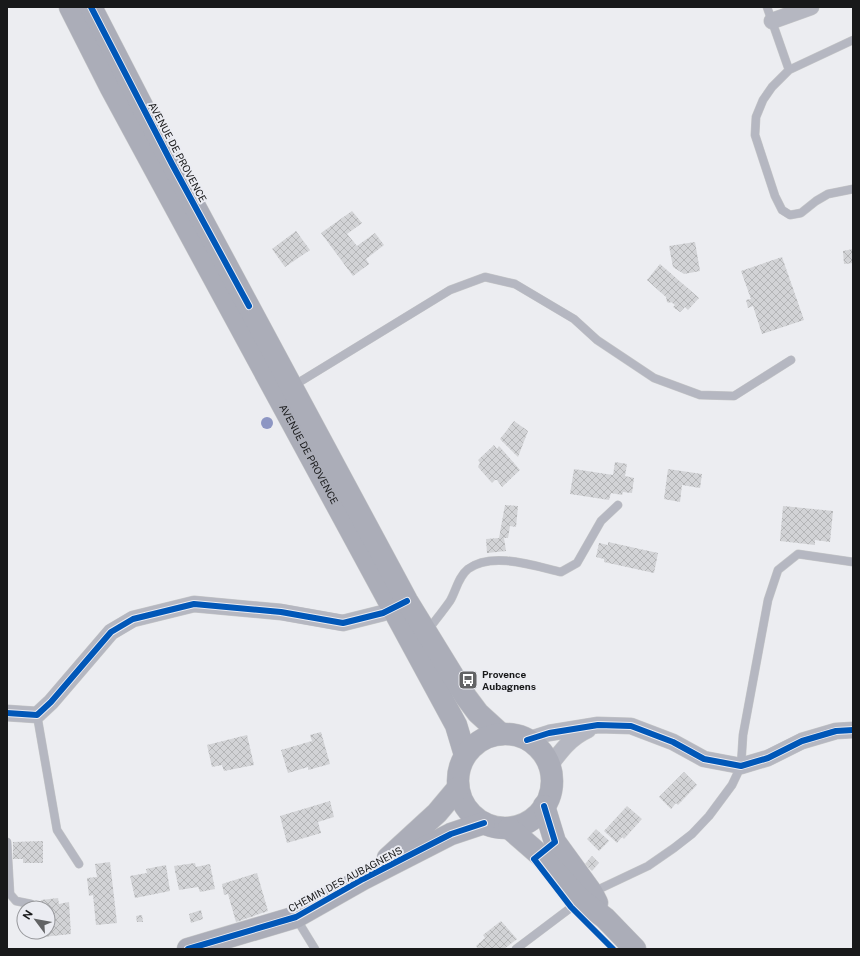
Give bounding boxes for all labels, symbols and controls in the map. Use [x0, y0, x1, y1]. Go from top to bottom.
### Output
street label: AVENUE DE PROVENCE [147, 100, 209, 204]
street label: AVENUE DE PROVENCE [277, 402, 341, 506]
place label: Provence Aubagnens [482, 668, 536, 692]
bus stop icon: Provence Aubagnens [457, 669, 479, 691]
street label: CHEMIN DES AUBAGNENS [286, 844, 404, 914]
north arrow [16, 900, 56, 940]
text: N [20, 908, 35, 922]

